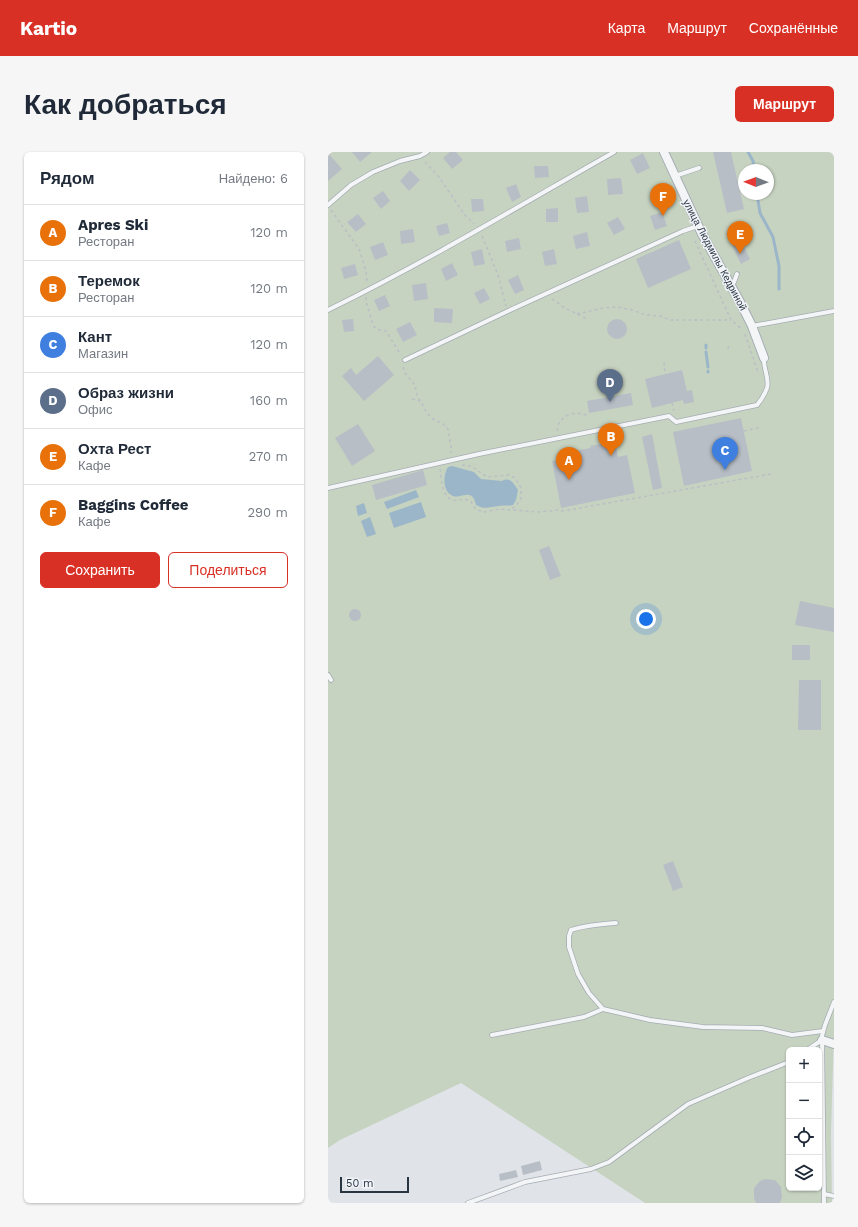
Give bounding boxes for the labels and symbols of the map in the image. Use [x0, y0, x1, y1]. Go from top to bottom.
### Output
north arrow [738, 164, 774, 200]
pin: F [650, 183, 676, 216]
street label: улица Людмилы Кедриной [681, 198, 749, 312]
pin: E [727, 221, 753, 254]
pin: D [597, 369, 623, 402]
pin: B [598, 423, 624, 456]
pin: C [712, 437, 738, 470]
pin: A [556, 447, 582, 480]
your location [636, 609, 656, 629]
scale bar [340, 1175, 409, 1194]

